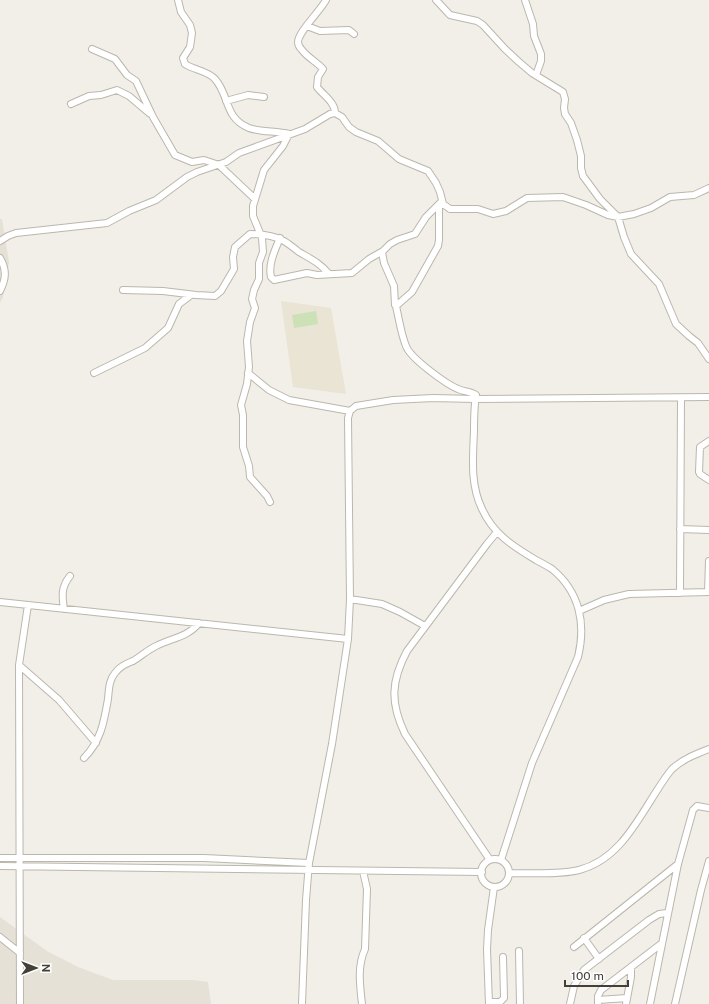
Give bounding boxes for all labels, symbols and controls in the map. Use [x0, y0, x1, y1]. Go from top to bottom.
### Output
north arrow [16, 948, 56, 988]
scale bar [565, 962, 628, 988]
text: N [40, 964, 52, 972]
text: 100 m [571, 969, 604, 983]

